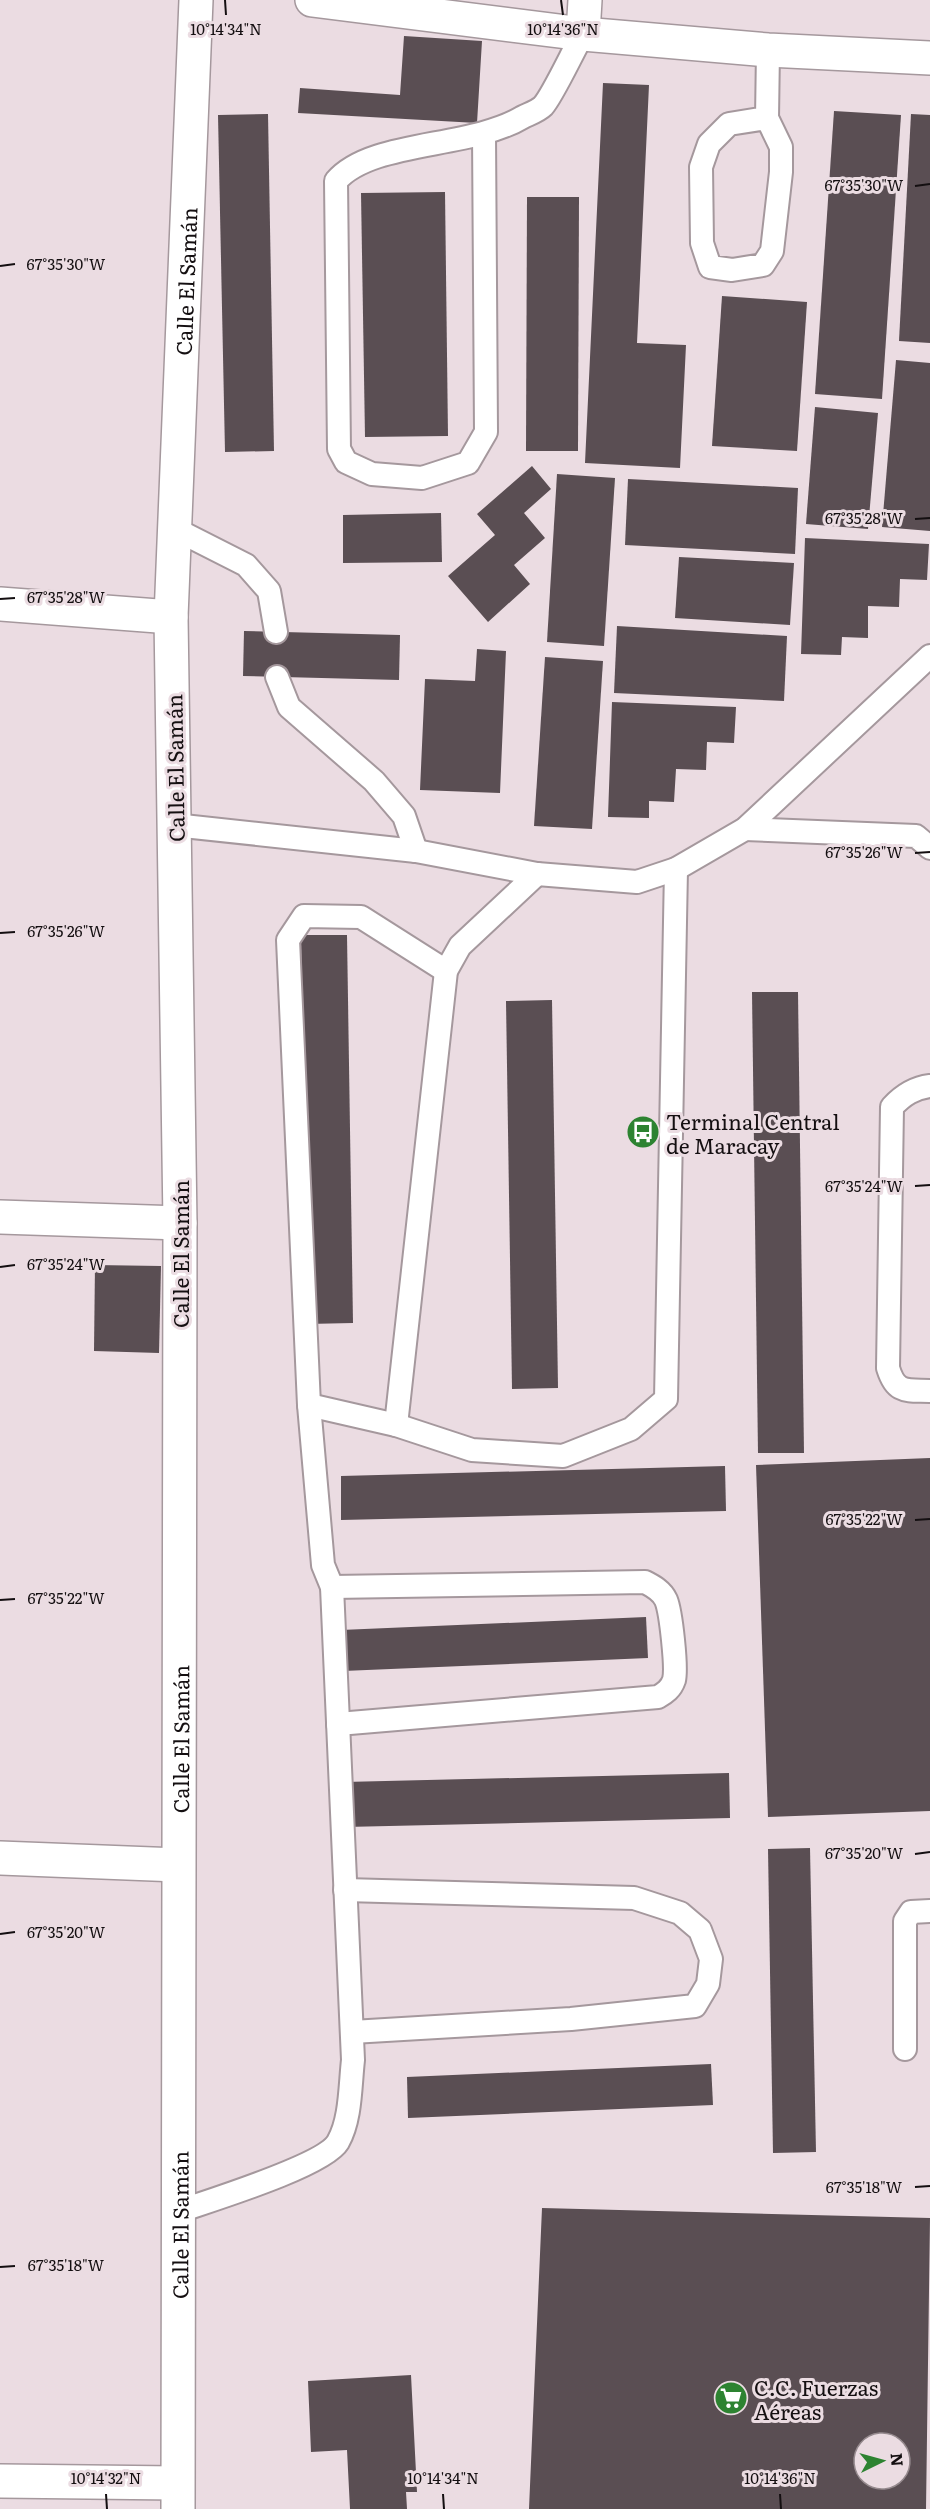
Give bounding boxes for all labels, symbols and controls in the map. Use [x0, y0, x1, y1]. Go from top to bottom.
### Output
text: 10°14'34"N [190, 17, 262, 40]
text: 10°14'36"N [527, 17, 599, 40]
text: 67°35'30"W [825, 173, 904, 196]
street label: Calle El Samán [166, 207, 203, 356]
text: 67°35'30"W [27, 252, 106, 275]
text: 67°35'28"W [825, 506, 904, 529]
text: 67°35'28"W [27, 585, 106, 608]
street label: Calle El Samán [157, 694, 191, 842]
text: 67°35'26"W [825, 840, 903, 863]
text: 67°35'26"W [27, 919, 105, 942]
place label: Terminal Central de Maracay [666, 1105, 839, 1160]
bus stop icon: Terminal Central de Maracay [625, 1114, 661, 1150]
text: 67°35'24"W [825, 1174, 904, 1197]
street label: Calle El Samán [164, 1180, 195, 1328]
text: 67°35'24"W [27, 1252, 106, 1275]
text: 67°35'22"W [825, 1507, 903, 1530]
text: 67°35'22"W [27, 1586, 105, 1609]
street label: Calle El Samán [164, 1665, 195, 1813]
text: 67°35'20"W [825, 1841, 904, 1864]
text: 67°35'20"W [27, 1920, 106, 1943]
street label: Calle El Samán [163, 2151, 194, 2299]
text: 67°35'18"W [826, 2175, 903, 2198]
text: 67°35'18"W [28, 2253, 105, 2276]
place label: C.C. Fuerzas Aéreas [754, 2371, 878, 2426]
supermarket icon: C.C. Fuerzas Aéreas [713, 2380, 749, 2416]
north arrow [852, 2431, 912, 2491]
text: N [885, 2452, 910, 2467]
text: 10°14'32"N [71, 2466, 141, 2489]
text: 10°14'34"N [407, 2466, 479, 2489]
text: 10°14'36"N [744, 2466, 816, 2489]

